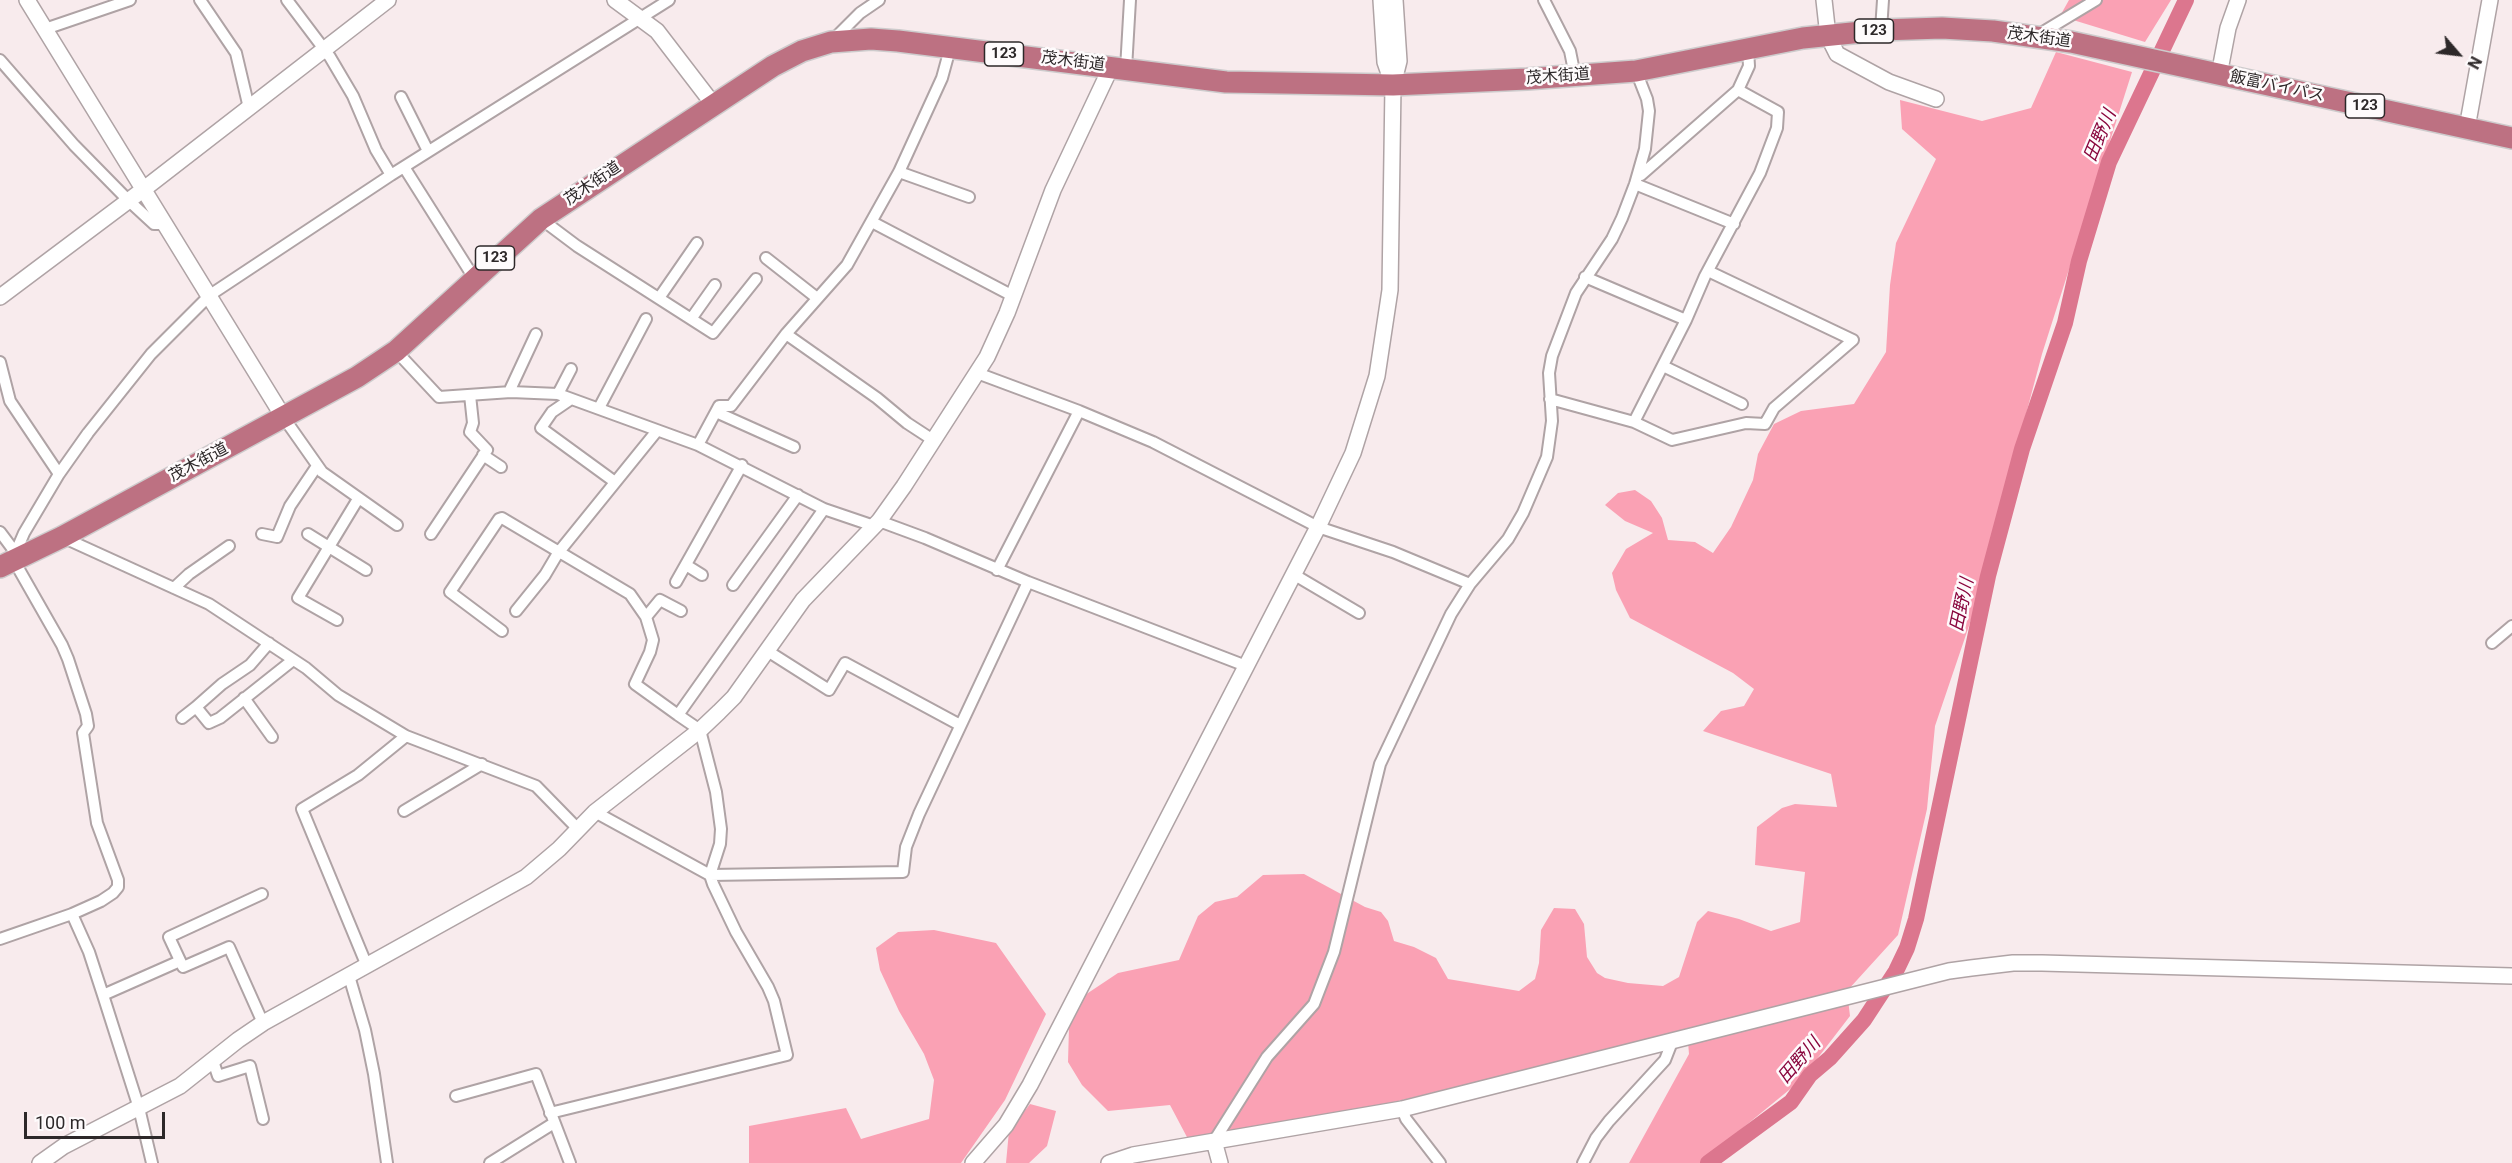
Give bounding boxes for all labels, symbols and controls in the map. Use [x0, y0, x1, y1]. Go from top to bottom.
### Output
road number: 123 [1854, 19, 1894, 43]
street label: 茂木街道 [2006, 24, 2072, 52]
north arrow [2428, 24, 2488, 84]
road number: 123 [984, 42, 1024, 66]
street label: 茂木街道 [1040, 49, 1106, 75]
text: N [2463, 53, 2485, 72]
street label: 茂木街道 [1525, 65, 1591, 89]
street label: 飯富バイパス [2228, 68, 2326, 106]
road number: 123 [2346, 94, 2384, 118]
water label: 田野川 [2081, 107, 2121, 165]
street label: 茂木街道 [561, 158, 625, 210]
road number: 123 [476, 246, 514, 270]
street label: 茂木街道 [166, 440, 232, 486]
water label: 田野川 [1947, 576, 1979, 634]
water label: 田野川 [1774, 1034, 1826, 1088]
scale bar [27, 1100, 168, 1138]
text: 100 m [35, 1112, 86, 1133]

